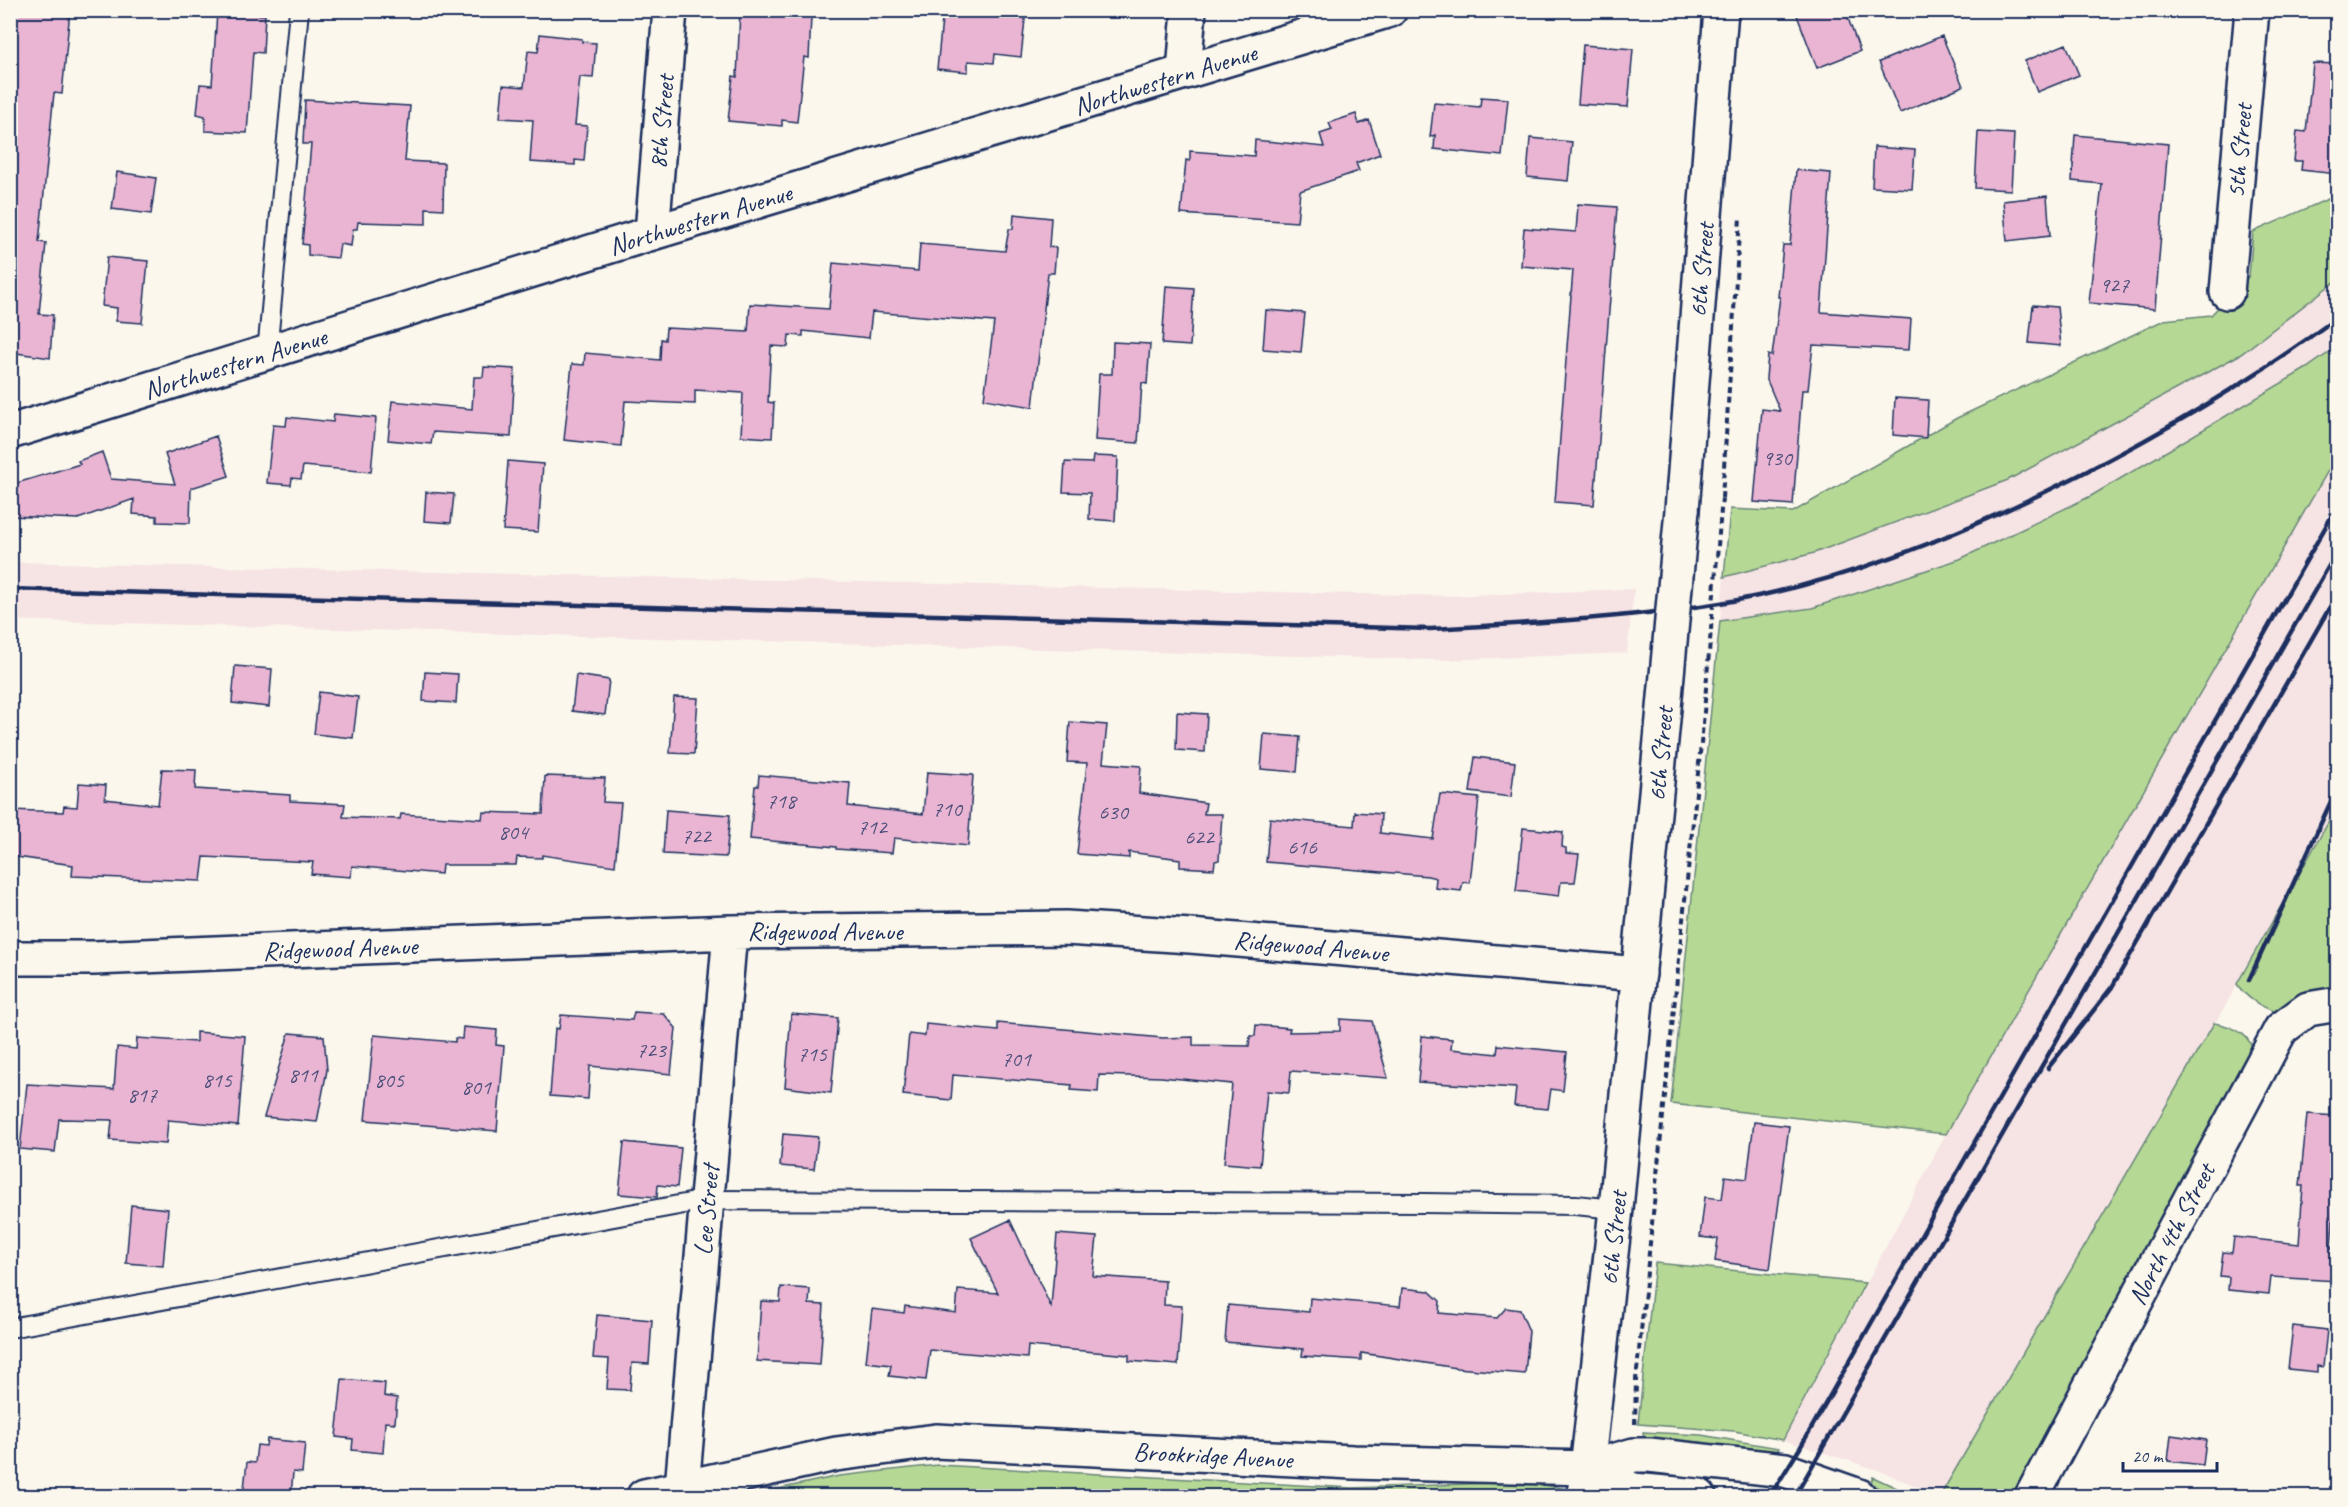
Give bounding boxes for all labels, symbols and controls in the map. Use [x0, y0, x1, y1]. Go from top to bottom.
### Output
street label: Northwestern Avenue [1070, 36, 1262, 123]
street label: 8th Street [641, 71, 682, 171]
street label: 5th Street [2219, 100, 2260, 200]
street label: Northwestern Avenue [605, 176, 797, 263]
street label: 6th Street [1681, 219, 1722, 319]
house number: 927 [2099, 271, 2130, 299]
street label: Northwestern Avenue [140, 320, 332, 407]
house number: 930 [1762, 444, 1794, 472]
street label: 6th Street [1640, 703, 1681, 803]
house number: 718 [766, 787, 798, 815]
house number: 710 [932, 795, 964, 823]
house number: 630 [1098, 798, 1130, 826]
house number: 712 [857, 813, 889, 841]
house number: 804 [498, 818, 530, 846]
house number: 722 [681, 822, 713, 850]
house number: 622 [1184, 823, 1216, 851]
house number: 616 [1287, 833, 1318, 861]
street label: Ridgewood Avenue [748, 915, 905, 948]
street label: Ridgewood Avenue [1232, 923, 1392, 970]
street label: Ridgewood Avenue [262, 929, 421, 968]
house number: 723 [636, 1036, 668, 1064]
house number: 715 [797, 1040, 828, 1068]
house number: 701 [1001, 1045, 1032, 1073]
house number: 811 [288, 1061, 319, 1089]
house number: 815 [202, 1066, 233, 1094]
house number: 805 [374, 1066, 405, 1094]
house number: 801 [461, 1073, 492, 1101]
house number: 817 [127, 1081, 158, 1109]
street label: North 4th Street [2120, 1156, 2224, 1311]
street label: Lee Street [686, 1160, 727, 1257]
street label: 6th Street [1592, 1187, 1635, 1287]
street label: Brookridge Avenue [1133, 1435, 1296, 1476]
scale bar [2123, 1435, 2218, 1473]
text: 20 m [2132, 1445, 2165, 1467]

